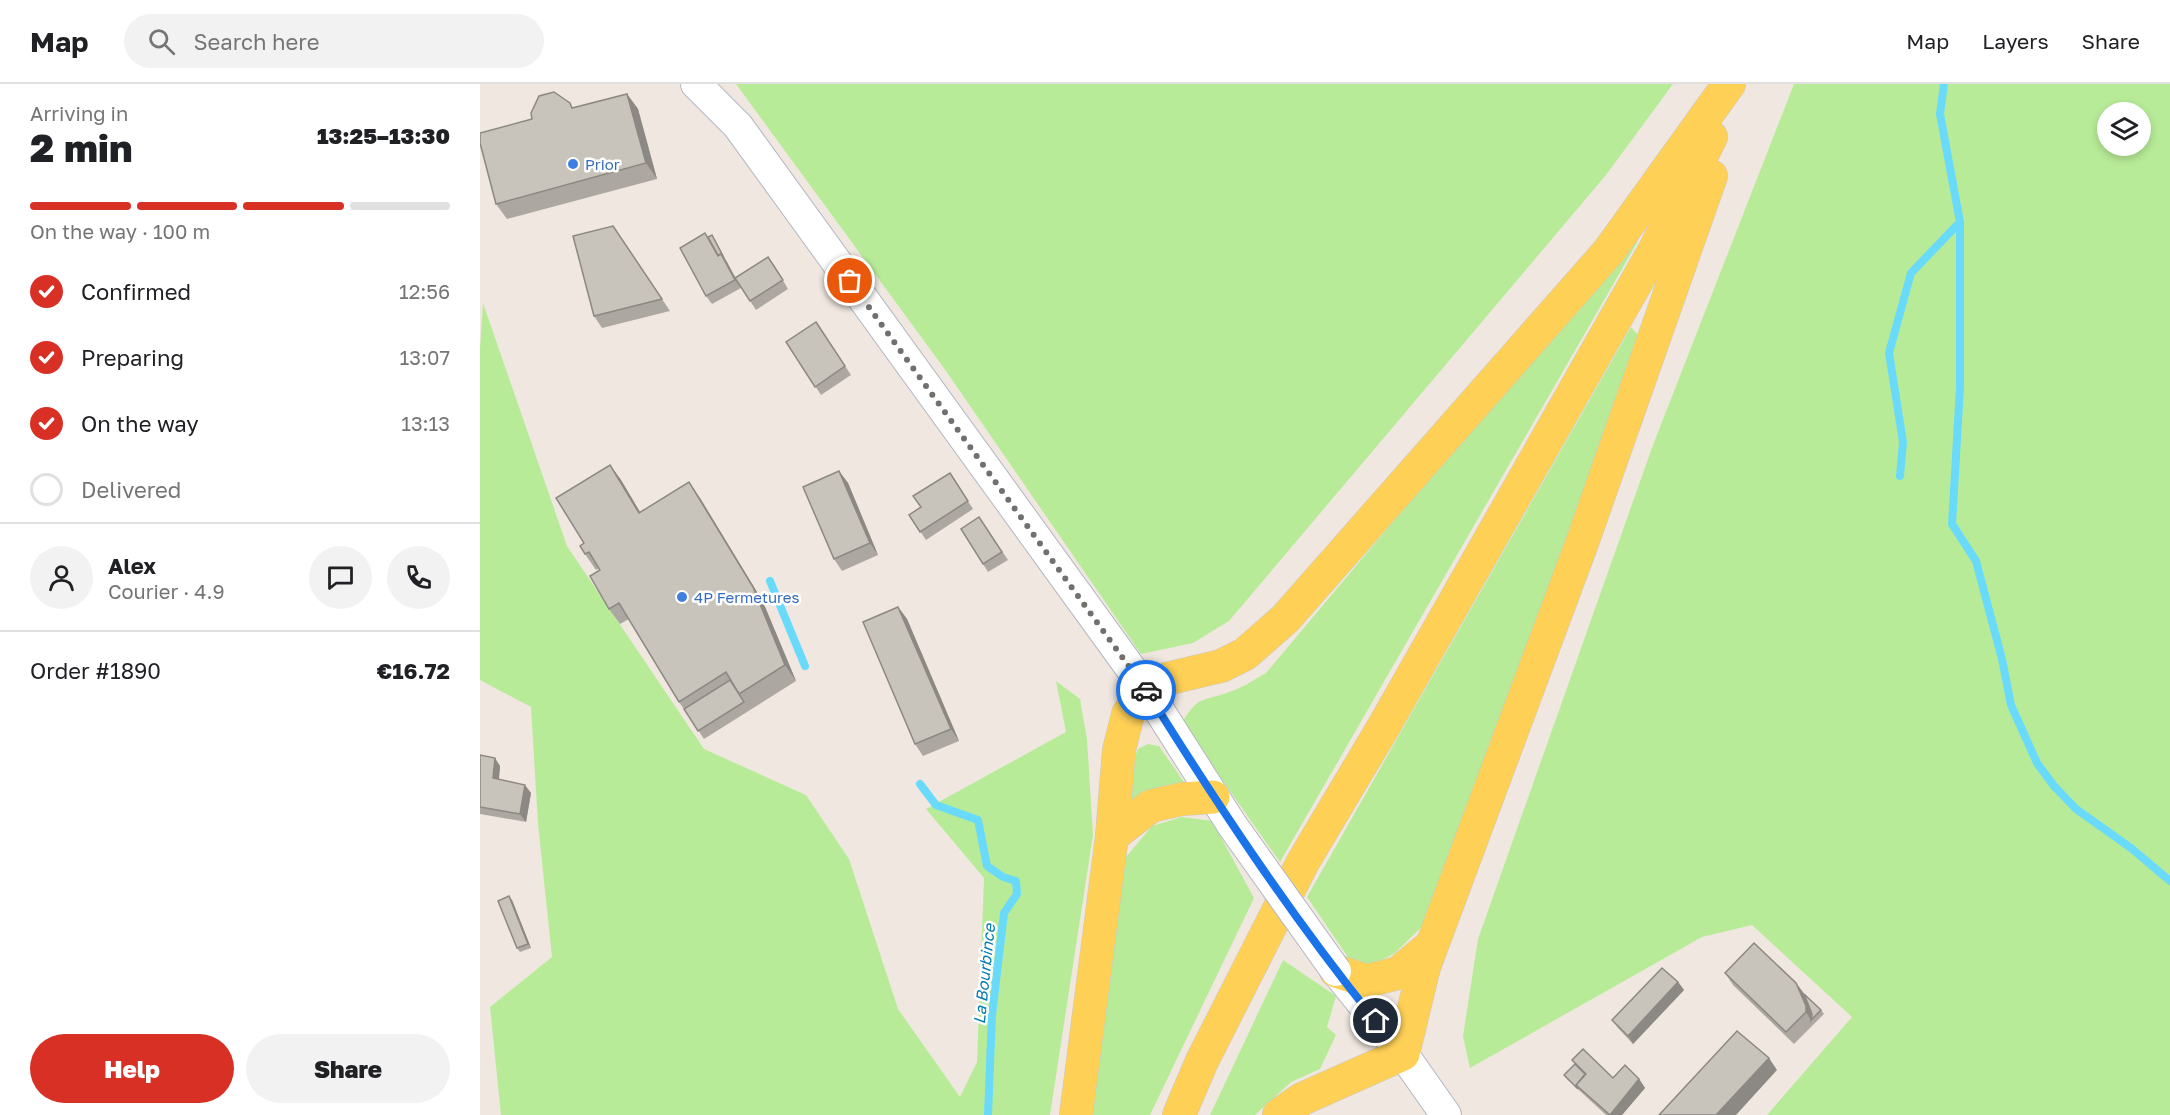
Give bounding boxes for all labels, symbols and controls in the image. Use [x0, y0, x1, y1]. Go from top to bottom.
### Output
search box [124, 14, 544, 68]
text: Map [30, 25, 88, 58]
icon: search [145, 25, 178, 58]
text: Search here [193, 28, 319, 55]
text: Map [1906, 28, 1949, 54]
text: Layers [1982, 28, 2049, 54]
text: Share [2082, 28, 2140, 54]
text: Arriving in [30, 101, 128, 125]
map controls [2097, 102, 2151, 156]
button: layers [2097, 102, 2151, 156]
text: 13:25–13:30 [317, 122, 450, 149]
text: 2 min [30, 124, 133, 171]
place label: Prior [585, 155, 620, 173]
marker: Prior [566, 157, 580, 171]
text: On the way · 100 m [30, 219, 210, 243]
pin [824, 255, 875, 306]
icon: bag [833, 264, 866, 297]
icon: check [30, 275, 63, 308]
text: Confirmed [81, 278, 191, 305]
text: 12:56 [399, 279, 450, 303]
icon: check [30, 341, 63, 374]
text: Preparing [81, 344, 184, 371]
text: 13:07 [400, 345, 450, 369]
icon: check [30, 407, 63, 440]
text: On the way [81, 410, 199, 437]
text: 13:13 [401, 411, 450, 435]
text: Delivered [81, 476, 181, 503]
button: person [30, 546, 93, 609]
button: chat [309, 546, 372, 609]
button: phone [387, 546, 450, 609]
text: Alex [108, 552, 156, 579]
text: Courier · 4.9 [108, 579, 225, 603]
place label: 4P Fermetures [694, 588, 800, 606]
marker: 4P Fermetures [675, 590, 689, 604]
text: Order #1890 [30, 657, 161, 684]
text: €16.72 [377, 657, 450, 684]
courier [1116, 660, 1176, 720]
icon: car [1130, 674, 1163, 707]
water label: La Bourbince [969, 921, 999, 1025]
pin [1350, 995, 1401, 1046]
icon: home [1359, 1004, 1392, 1037]
button: Help [30, 1034, 234, 1103]
button: Share [246, 1034, 450, 1103]

